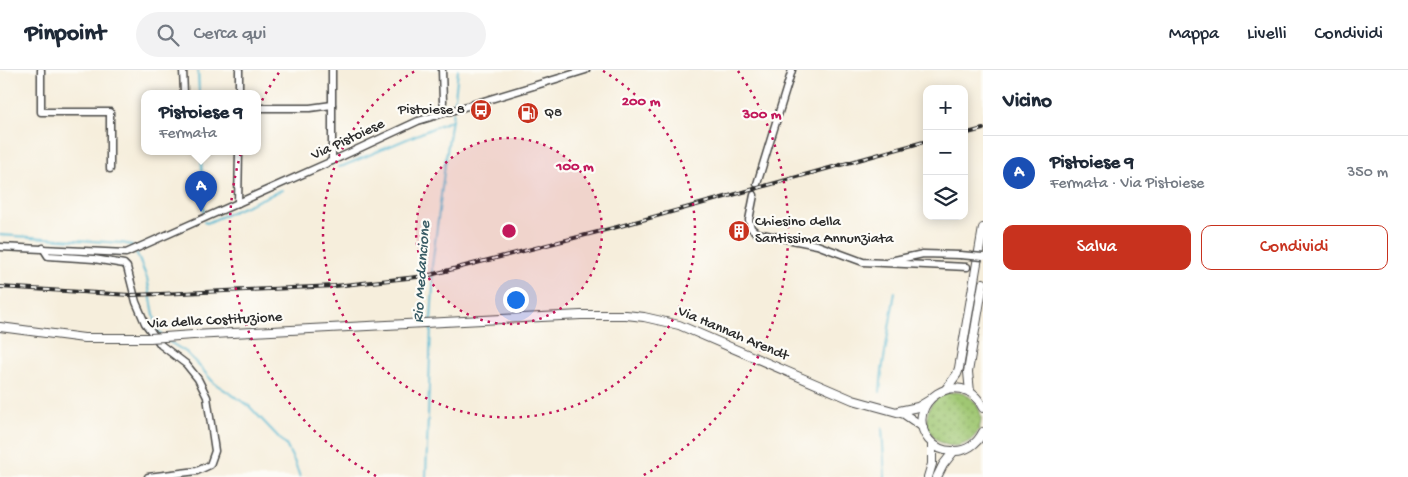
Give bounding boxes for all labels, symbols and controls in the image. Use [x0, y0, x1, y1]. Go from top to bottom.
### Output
search box [136, 12, 486, 57]
text: Pinpoint [25, 20, 106, 49]
icon: search [154, 21, 182, 49]
text: Cerca qui [194, 23, 266, 46]
text: Mappa [1169, 24, 1219, 45]
text: Livelli [1247, 24, 1287, 45]
text: Condividi [1315, 24, 1383, 45]
map controls [923, 85, 968, 220]
button: + [923, 85, 968, 130]
popup [141, 90, 261, 155]
text: Vicino [1003, 90, 1052, 115]
text: 200 m [622, 93, 661, 111]
bus stop icon: Pistoiese 8 [469, 98, 493, 122]
place label: Pistoiese 8 [397, 101, 465, 119]
fuel station icon: Q8 [516, 101, 540, 125]
text: Pistoiese 9 [159, 102, 243, 125]
place label: Q8 [544, 104, 562, 122]
text: 300 m [741, 106, 782, 124]
street label: Via Pistoiese [308, 115, 388, 165]
text: Fermata [159, 125, 217, 144]
button: − [923, 130, 968, 175]
text: Pistoiese 9 [1050, 152, 1134, 175]
text: 100 m [555, 158, 594, 176]
text: A [1014, 164, 1024, 183]
text: 350 m [1347, 164, 1388, 183]
pin: A [185, 171, 217, 212]
button: layers [923, 175, 968, 220]
text: Fermata · Via Pistoiese [1050, 175, 1204, 194]
place label: Chiesino della Santissima Annunziata [755, 213, 894, 248]
building icon: Chiesino della Santissima Annunziata [727, 219, 751, 243]
water label: Rio Medancione [410, 220, 436, 324]
centre of rings [500, 222, 518, 240]
button: Salva [1003, 225, 1191, 270]
button: Condividi [1201, 225, 1388, 270]
your location [503, 287, 529, 313]
street label: Via Hannah Arendt [674, 302, 793, 366]
street label: Via della Costituzione [146, 308, 283, 334]

